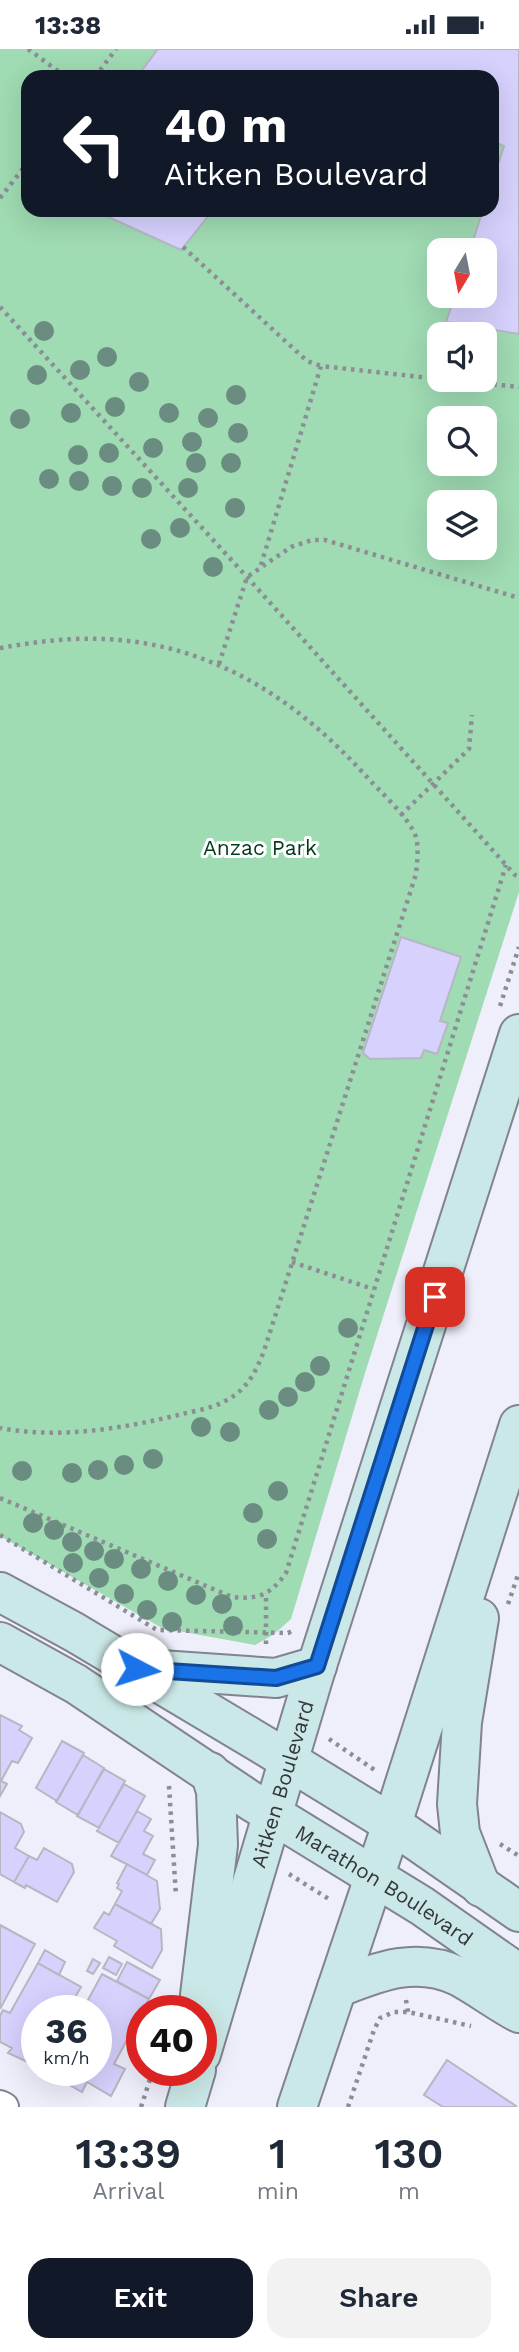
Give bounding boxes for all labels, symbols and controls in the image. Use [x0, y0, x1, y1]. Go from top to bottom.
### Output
text: 13:38 [35, 10, 101, 40]
text: 40 m [164, 96, 287, 154]
icon: left [49, 98, 140, 189]
text: Aitken Boulevard [164, 155, 428, 193]
north arrow [427, 238, 497, 308]
map controls [427, 238, 497, 560]
button: sound [427, 322, 497, 392]
button: search [427, 406, 497, 476]
button: layers [427, 490, 497, 560]
park label: Anzac Park [203, 835, 317, 860]
pin [405, 1267, 465, 1327]
icon: arrive [416, 1278, 454, 1316]
position arrow [100, 1632, 174, 1706]
street label: Aitken Boulevard [245, 1697, 318, 1871]
street label: Marathon Boulevard [291, 1819, 478, 1951]
speed limit sign: 40 [126, 1995, 217, 2086]
text: 36 [45, 2010, 88, 2052]
text: km/h [43, 2047, 90, 2068]
text: 13:39 [76, 2129, 181, 2178]
text: 1 [269, 2129, 287, 2178]
text: 130 [374, 2129, 443, 2178]
text: Arrival [92, 2178, 164, 2205]
text: min [257, 2178, 299, 2205]
text: m [398, 2178, 420, 2205]
button: Exit [28, 2258, 253, 2338]
button: Share [267, 2258, 491, 2338]

